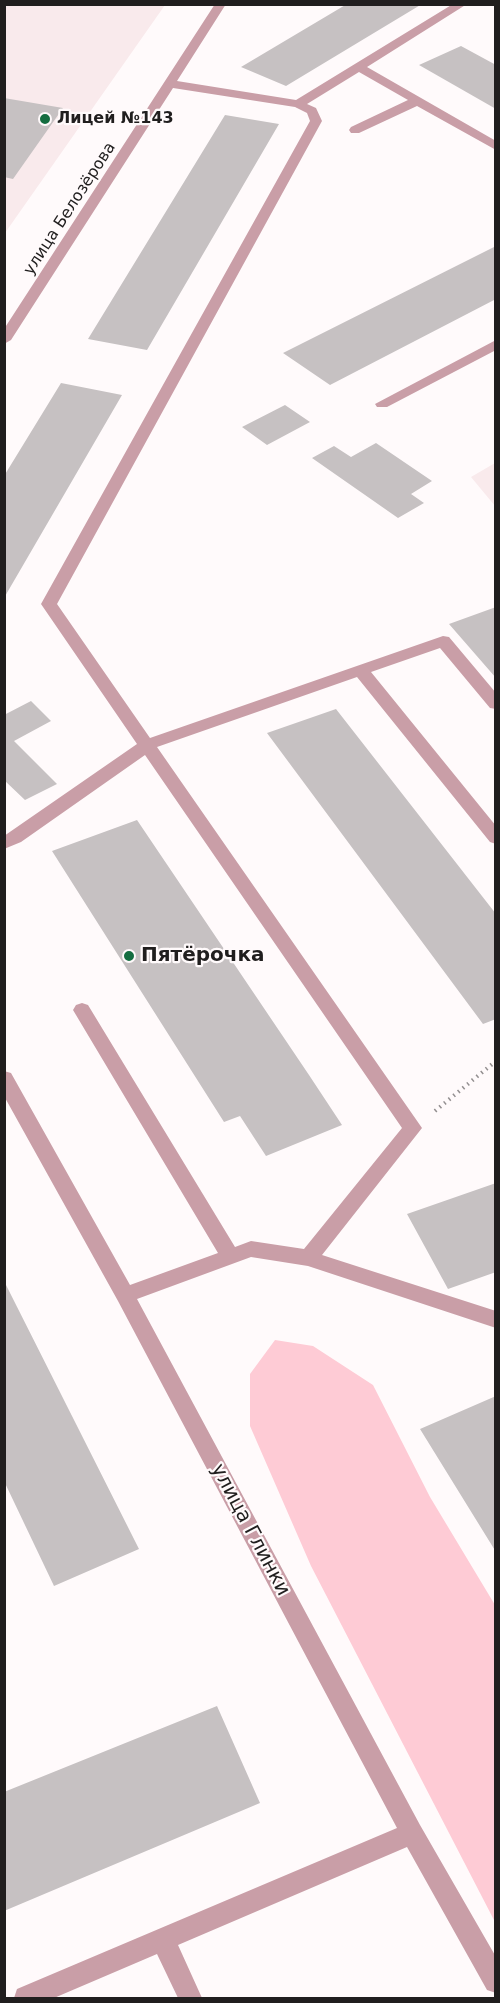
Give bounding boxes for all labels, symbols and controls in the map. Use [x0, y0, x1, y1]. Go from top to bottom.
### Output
place label: Лицей №143 [57, 109, 174, 129]
marker: Лицей №143 [38, 112, 52, 126]
street label: улица Белозёрова [20, 139, 120, 279]
place label: Пятёрочка [141, 944, 265, 968]
marker: Пятёрочка [122, 949, 136, 963]
street label: улица Глинки [205, 1460, 295, 1600]

